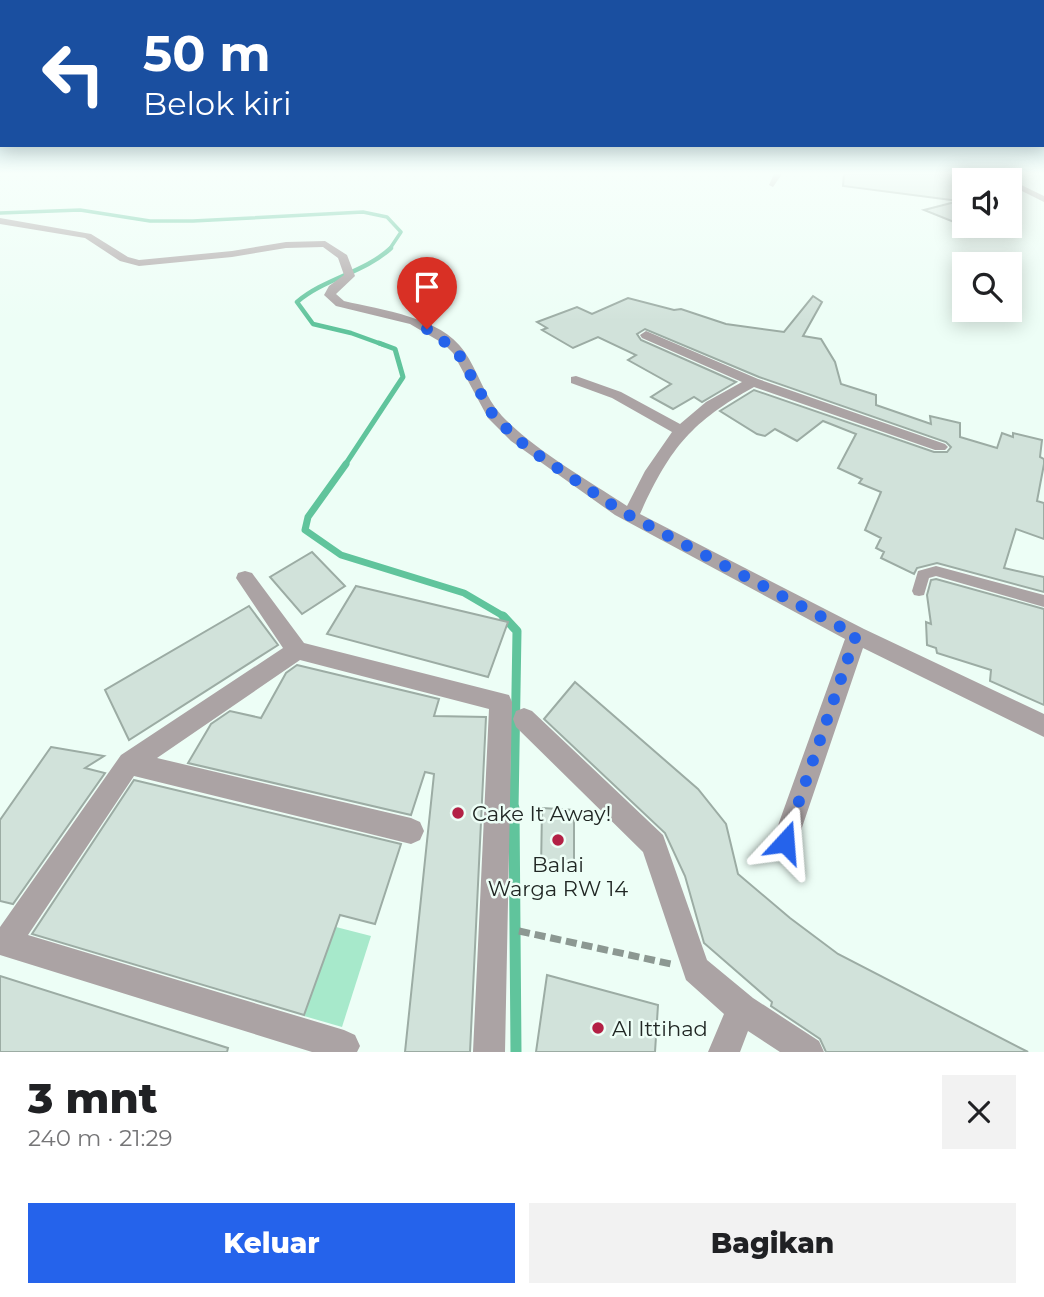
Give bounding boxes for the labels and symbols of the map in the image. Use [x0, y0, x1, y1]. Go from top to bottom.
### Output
pin [397, 257, 457, 329]
place label: Cake It Away! [472, 801, 611, 826]
marker: Cake It Away! [450, 805, 466, 821]
position arrow [748, 805, 822, 879]
marker: Balai Warga RW 14 [550, 832, 566, 848]
place label: Balai Warga RW 14 [488, 852, 628, 901]
place label: Al Ittihad [612, 1016, 708, 1041]
marker: Al Ittihad [590, 1020, 606, 1036]

